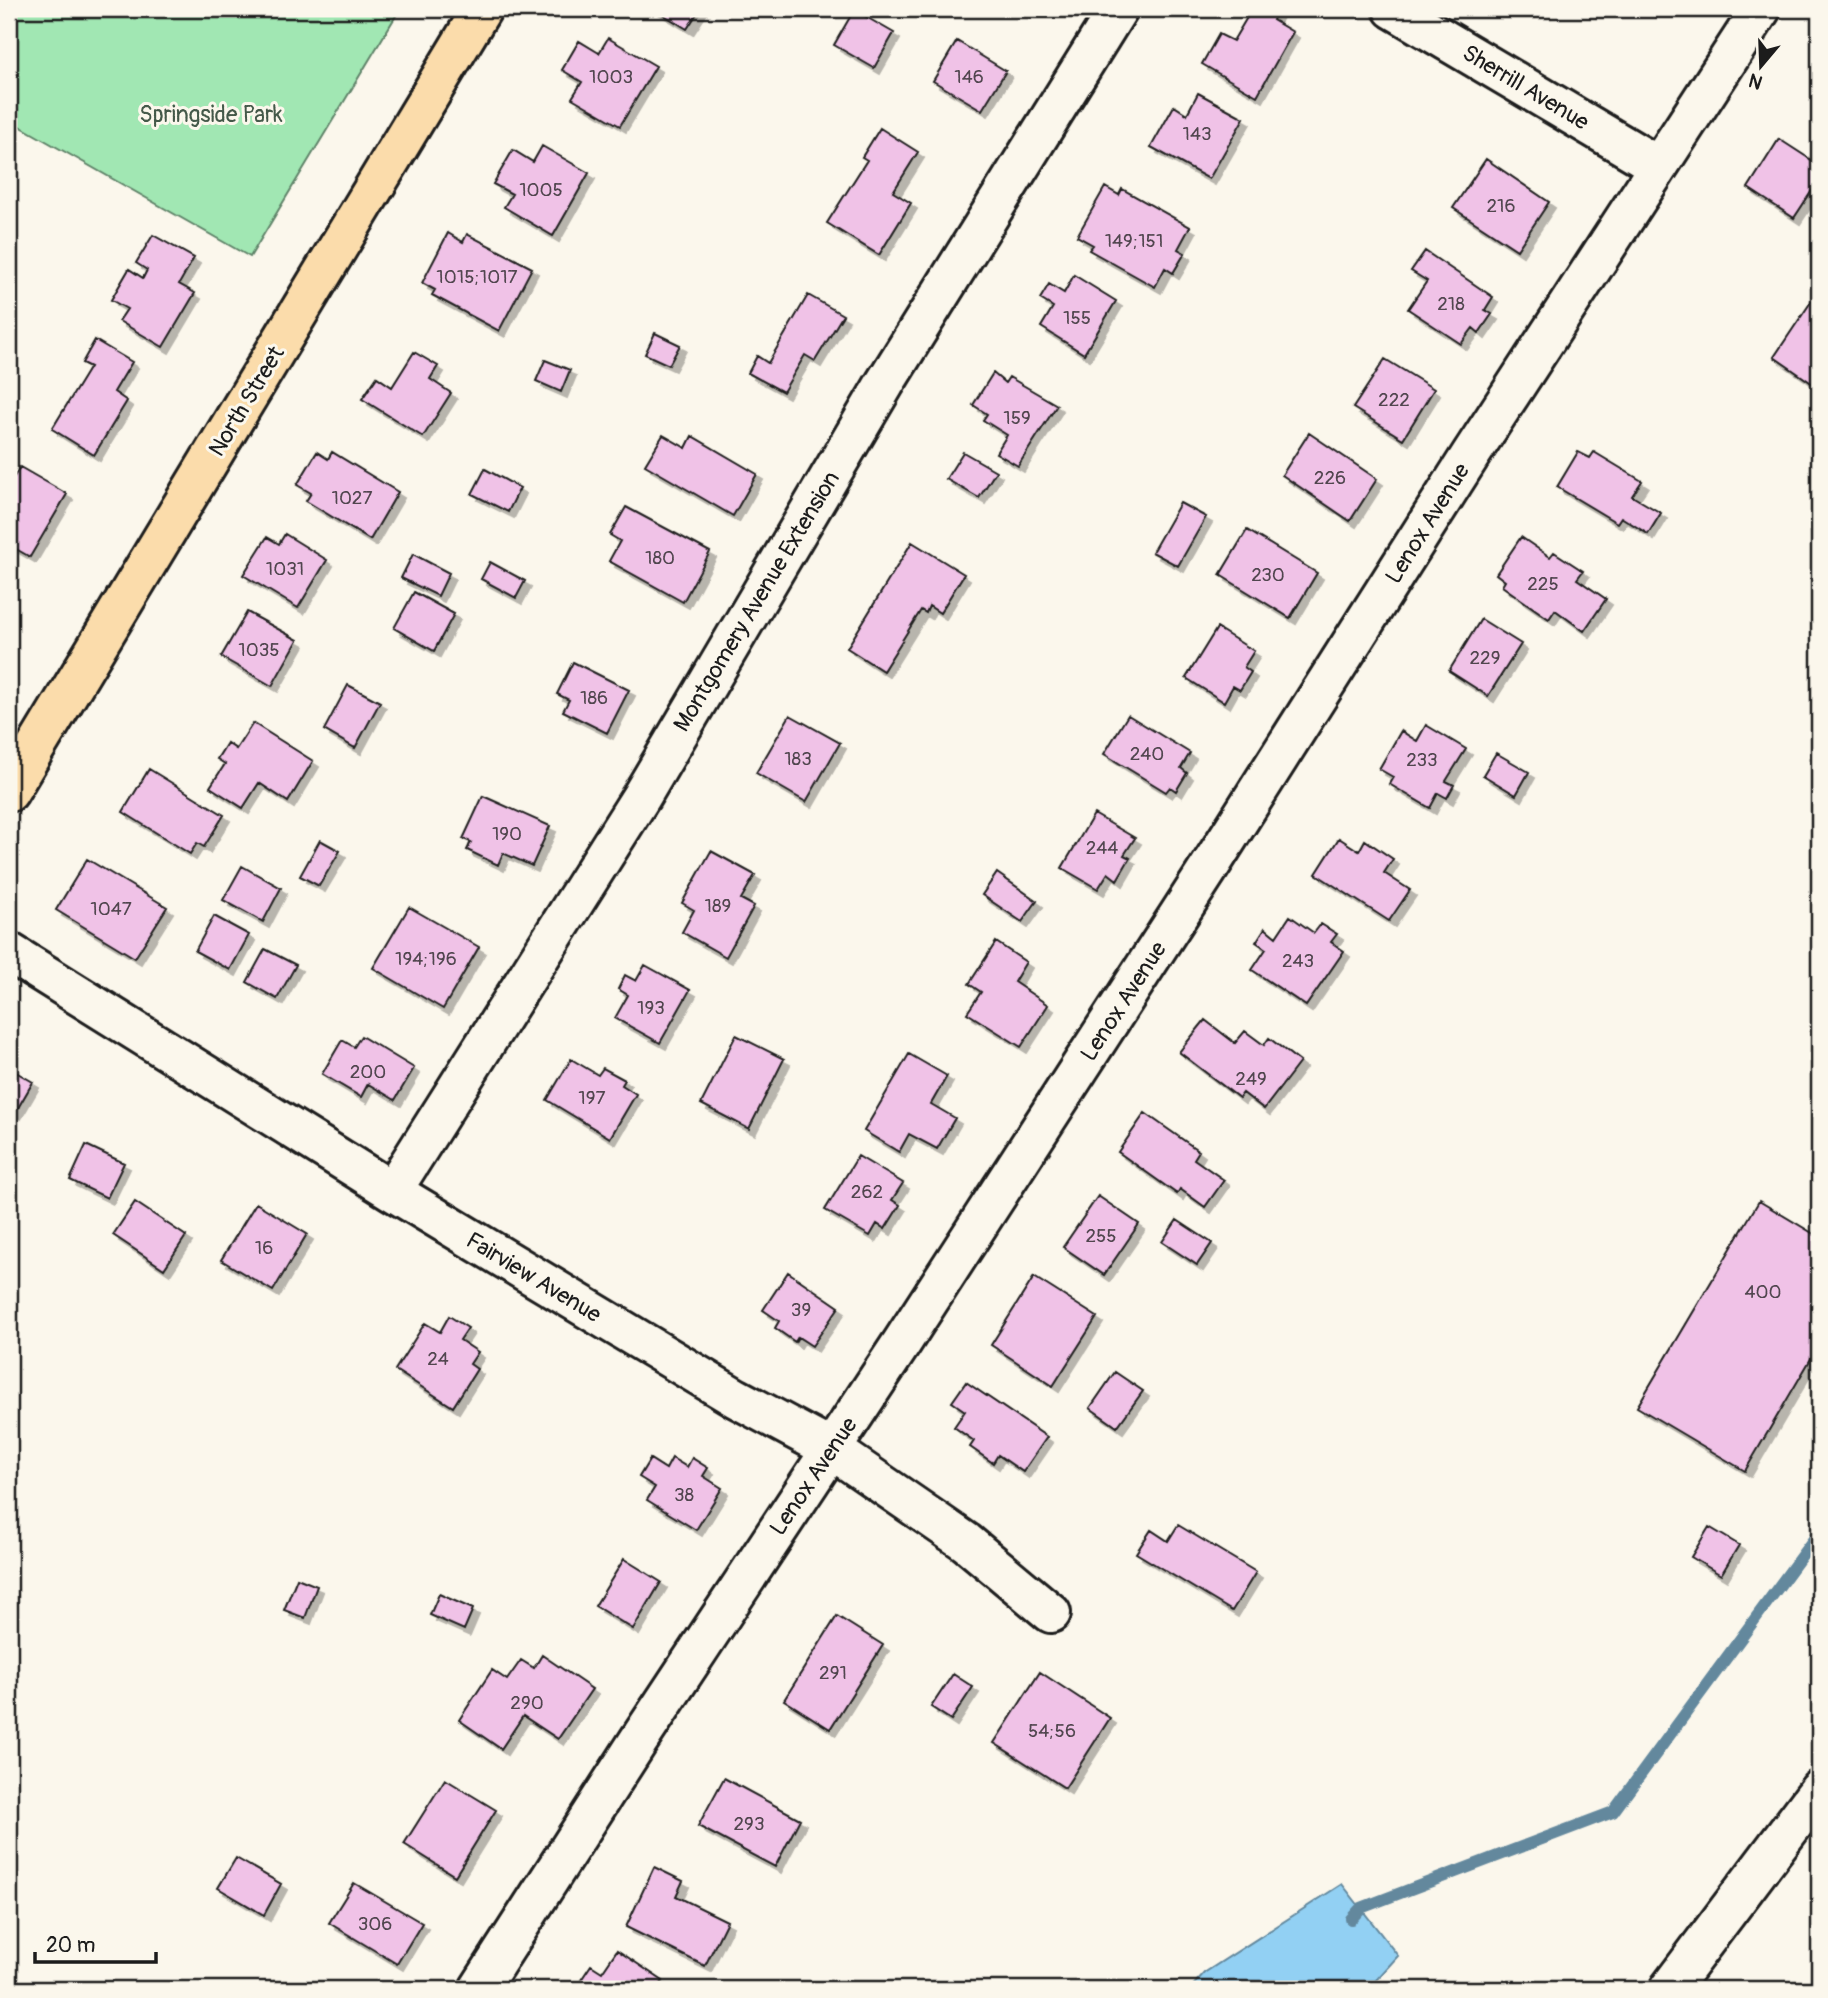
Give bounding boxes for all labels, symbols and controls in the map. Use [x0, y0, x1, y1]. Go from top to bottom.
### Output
north arrow [1727, 32, 1797, 102]
street label: Sherrill Avenue [1457, 38, 1595, 137]
house number: 1003 [589, 65, 633, 89]
house number: 146 [954, 65, 984, 89]
text: N [1746, 68, 1766, 95]
park label: Springside Park [139, 100, 283, 129]
house number: 143 [1182, 122, 1212, 146]
house number: 1005 [519, 178, 563, 202]
house number: 216 [1486, 194, 1516, 218]
house number: 149;151 [1105, 229, 1163, 253]
house number: 1015;1017 [436, 265, 518, 289]
house number: 218 [1437, 292, 1465, 316]
house number: 155 [1063, 306, 1091, 330]
street label: North Street [202, 340, 291, 462]
house number: 222 [1378, 388, 1410, 412]
house number: 159 [1003, 406, 1031, 430]
street label: Lenox Avenue [1379, 457, 1476, 589]
street label: Montgomery Avenue Extension [667, 466, 846, 737]
house number: 226 [1314, 466, 1346, 490]
house number: 1027 [331, 486, 373, 510]
house number: 180 [645, 546, 675, 570]
house number: 1031 [266, 557, 304, 581]
house number: 230 [1251, 563, 1285, 587]
house number: 225 [1527, 572, 1559, 596]
house number: 1035 [238, 638, 280, 662]
house number: 229 [1469, 646, 1501, 670]
house number: 186 [580, 686, 608, 710]
house number: 240 [1130, 742, 1164, 766]
house number: 183 [784, 747, 812, 771]
house number: 233 [1406, 748, 1438, 772]
house number: 190 [492, 822, 522, 846]
house number: 244 [1086, 836, 1118, 860]
house number: 189 [705, 894, 731, 918]
house number: 1047 [90, 897, 132, 921]
street label: Lenox Avenue [1074, 936, 1173, 1066]
house number: 194;196 [395, 947, 457, 971]
house number: 243 [1282, 949, 1314, 973]
house number: 193 [637, 996, 665, 1020]
house number: 200 [350, 1060, 386, 1084]
house number: 249 [1235, 1067, 1267, 1091]
house number: 197 [578, 1086, 606, 1110]
house number: 262 [851, 1180, 883, 1204]
house number: 255 [1085, 1224, 1117, 1248]
street label: Fairview Avenue [461, 1226, 607, 1329]
house number: 16 [255, 1236, 273, 1260]
house number: 400 [1745, 1280, 1781, 1304]
house number: 39 [791, 1298, 811, 1322]
house number: 24 [427, 1347, 449, 1371]
street label: Lenox Avenue [763, 1411, 864, 1541]
house number: 38 [674, 1483, 694, 1507]
house number: 291 [819, 1661, 847, 1685]
house number: 290 [510, 1691, 544, 1715]
house number: 54;56 [1028, 1719, 1076, 1743]
house number: 293 [733, 1812, 765, 1836]
house number: 306 [358, 1912, 392, 1936]
scale bar [35, 1921, 156, 1965]
text: 20 m [46, 1932, 95, 1959]

